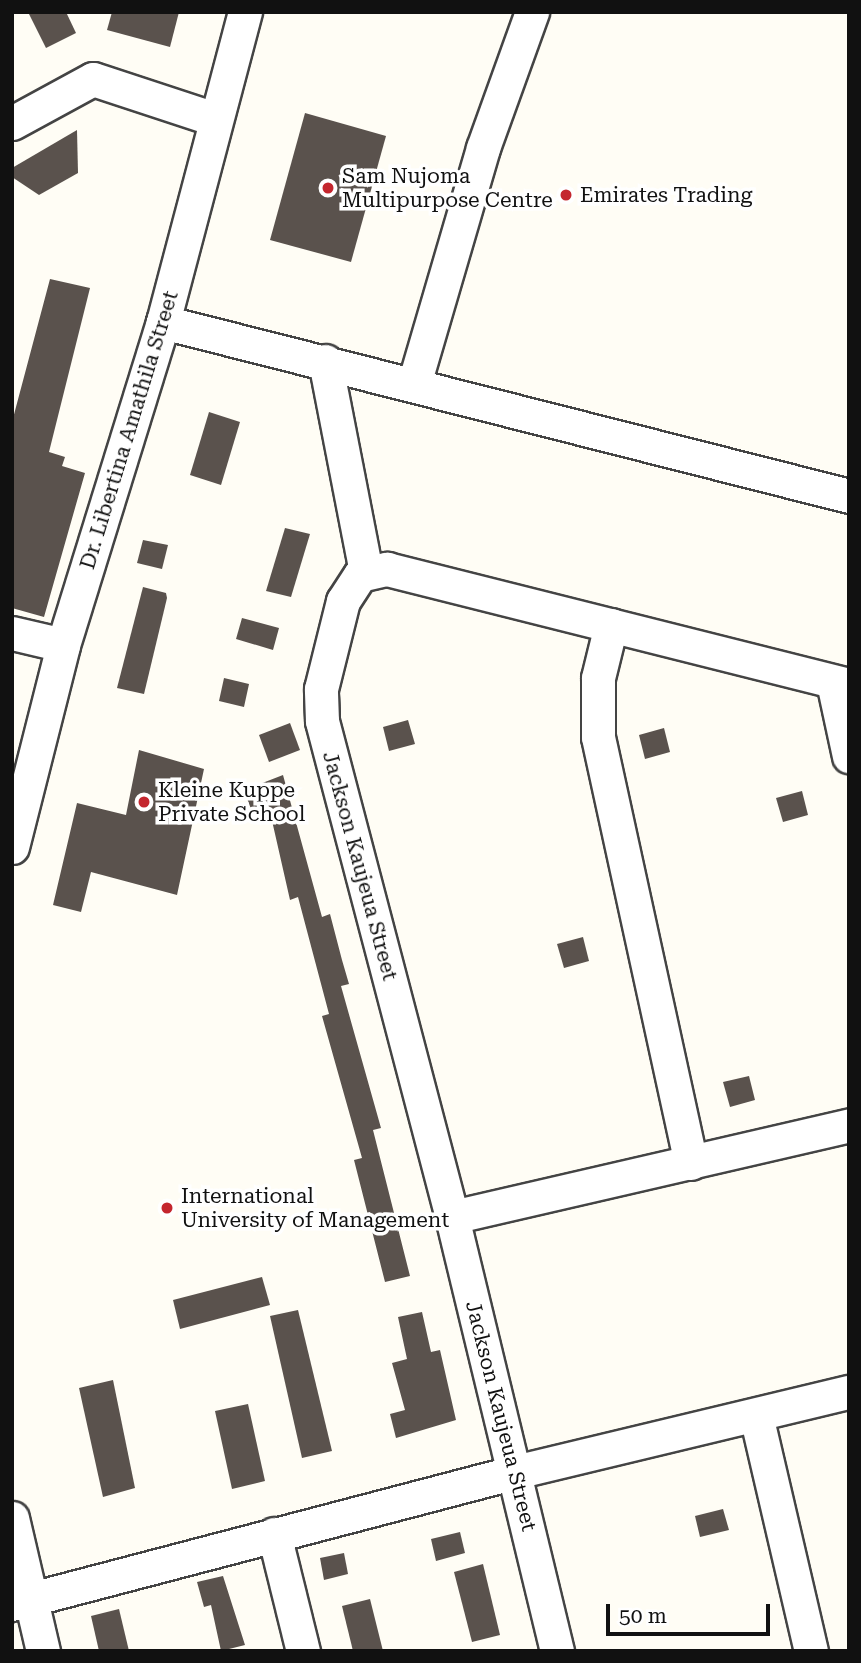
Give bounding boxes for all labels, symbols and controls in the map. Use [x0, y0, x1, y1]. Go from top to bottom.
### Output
place label: Sam Nujoma Multipurpose Centre [342, 163, 553, 213]
marker: Sam Nujoma Multipurpose Centre [320, 180, 336, 196]
place label: Emirates Trading [580, 182, 752, 208]
marker: Emirates Trading [558, 187, 574, 203]
street label: Dr. Libertina Amathila Street [75, 288, 183, 572]
street label: Jackson Kaujeua Street [317, 749, 403, 983]
place label: Kleine Kuppe Private School [158, 777, 305, 827]
marker: Kleine Kuppe Private School [136, 794, 152, 810]
place label: International University of Management [181, 1183, 449, 1233]
marker: International University of Management [159, 1200, 175, 1216]
street label: Jackson Kaujeua Street [460, 1298, 542, 1534]
scale bar [609, 1590, 774, 1634]
text: 50 m [619, 1604, 667, 1628]

